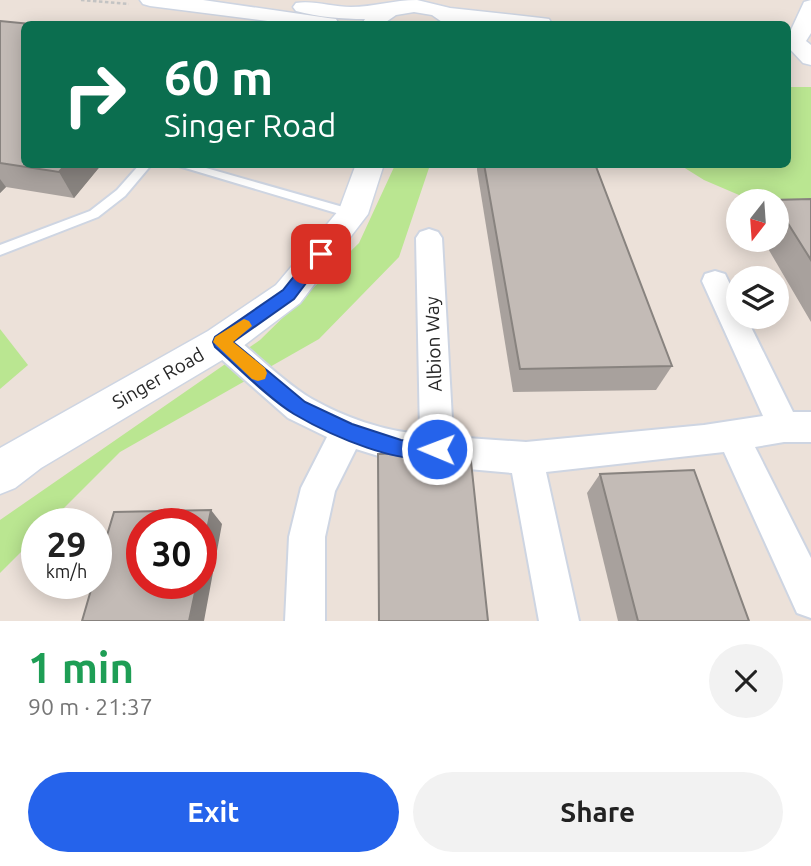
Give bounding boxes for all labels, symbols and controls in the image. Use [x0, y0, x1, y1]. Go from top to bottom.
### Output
icon: right [49, 49, 140, 140]
text: 60 m [164, 49, 273, 104]
text: Singer Road [164, 107, 336, 143]
north arrow [726, 189, 789, 252]
map controls [726, 189, 789, 329]
pin [291, 224, 351, 284]
icon: arrive [302, 235, 340, 273]
button: layers [726, 266, 789, 329]
street label: Albion Way [420, 296, 446, 392]
street label: Singer Road [108, 343, 208, 413]
position arrow [400, 412, 474, 486]
speed limit sign: 30 [126, 508, 217, 599]
text: 29 [47, 524, 86, 564]
text: km/h [46, 561, 87, 581]
text: 1 min [28, 644, 134, 691]
button: close [709, 644, 783, 718]
text: 90 m · 21:37 [28, 694, 153, 719]
button: Exit [28, 772, 399, 852]
button: Share [413, 772, 783, 852]

